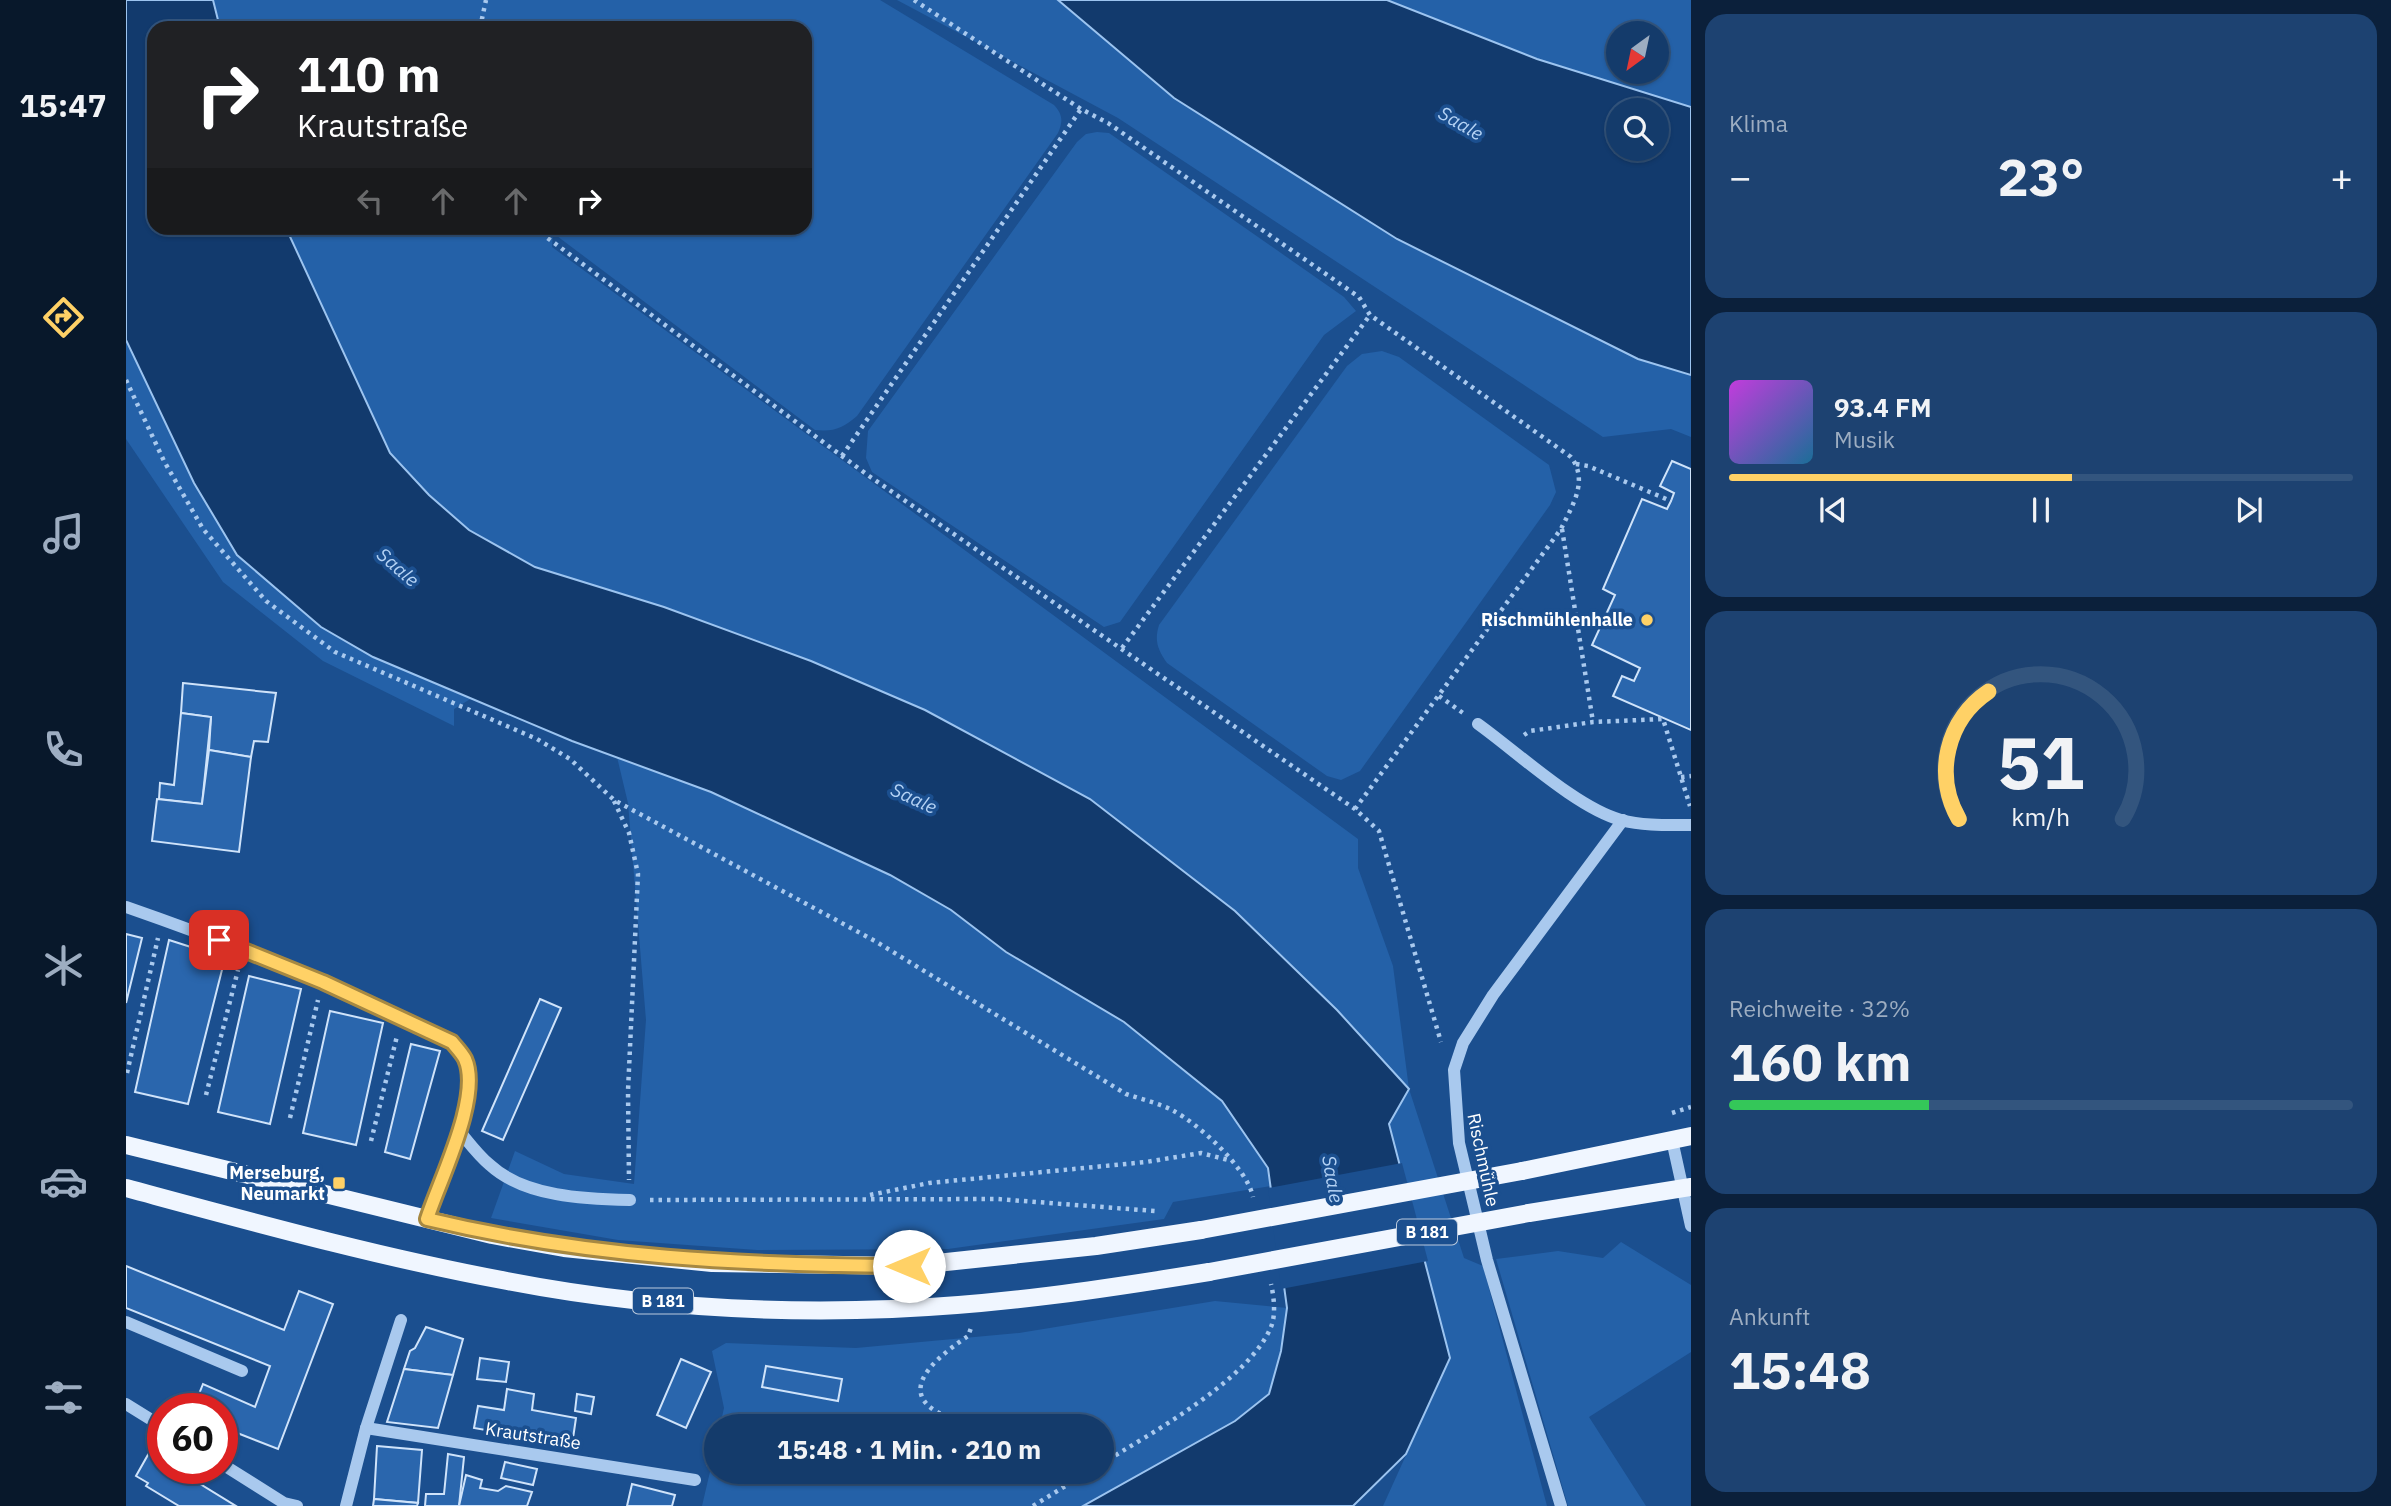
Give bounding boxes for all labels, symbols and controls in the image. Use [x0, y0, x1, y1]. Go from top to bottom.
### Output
north arrow [1606, 21, 1670, 84]
map controls [1606, 21, 1669, 161]
text: 110 m [297, 42, 441, 105]
icon: right [182, 49, 273, 140]
text: 15:47 [19, 84, 107, 126]
button: search [1606, 98, 1669, 161]
water label: Saale [1434, 101, 1488, 145]
text: Krautstraße [297, 104, 468, 146]
text: Klima [1729, 108, 1788, 138]
text: 23° [1998, 143, 2084, 210]
text: − [1729, 152, 1752, 201]
text: + [2330, 152, 2353, 201]
icon: left [351, 182, 389, 220]
icon: ahead [424, 182, 462, 220]
icon: ahead [497, 182, 535, 220]
icon: right [570, 182, 608, 220]
icon: directions [39, 293, 88, 342]
text: 93.4 FM [1834, 390, 1932, 424]
text: Musik [1834, 424, 1895, 454]
icon: previous [1814, 491, 1852, 529]
icon: pause [2022, 491, 2060, 529]
icon: next [2230, 491, 2268, 529]
icon: music [39, 509, 88, 558]
water label: Saale [372, 542, 424, 592]
place label: Rischmühlenhalle [1481, 608, 1633, 631]
marker: Rischmühlenhalle [1639, 612, 1655, 628]
text: 51 [1997, 714, 2085, 809]
icon: phone [39, 725, 88, 774]
water label: Saale [887, 777, 941, 819]
text: km/h [2012, 800, 2070, 833]
pin [189, 910, 249, 970]
icon: arrive [200, 921, 238, 959]
icon: climate [39, 941, 88, 990]
text: Reichweite · 32% [1729, 993, 1910, 1023]
text: 160 km [1729, 1028, 1911, 1095]
street label: Rischmühle [1462, 1111, 1505, 1209]
water label: Saale [1317, 1153, 1349, 1205]
icon: car [39, 1157, 88, 1206]
place label: Merseburg, Neumarkt [229, 1161, 325, 1205]
marker: Merseburg, Neumarkt [331, 1175, 347, 1191]
road number: B 181 [1397, 1220, 1457, 1244]
position arrow [872, 1229, 946, 1303]
road number: B 181 [633, 1288, 693, 1314]
text: Ankunft [1729, 1301, 1810, 1331]
text: 15:48 [1729, 1336, 1871, 1403]
icon: filters [39, 1373, 88, 1422]
speed limit sign: 60 [147, 1393, 238, 1484]
street label: Krautstraße [484, 1417, 583, 1454]
text: 15:48 · 1 Min. · 210 m [777, 1432, 1041, 1466]

